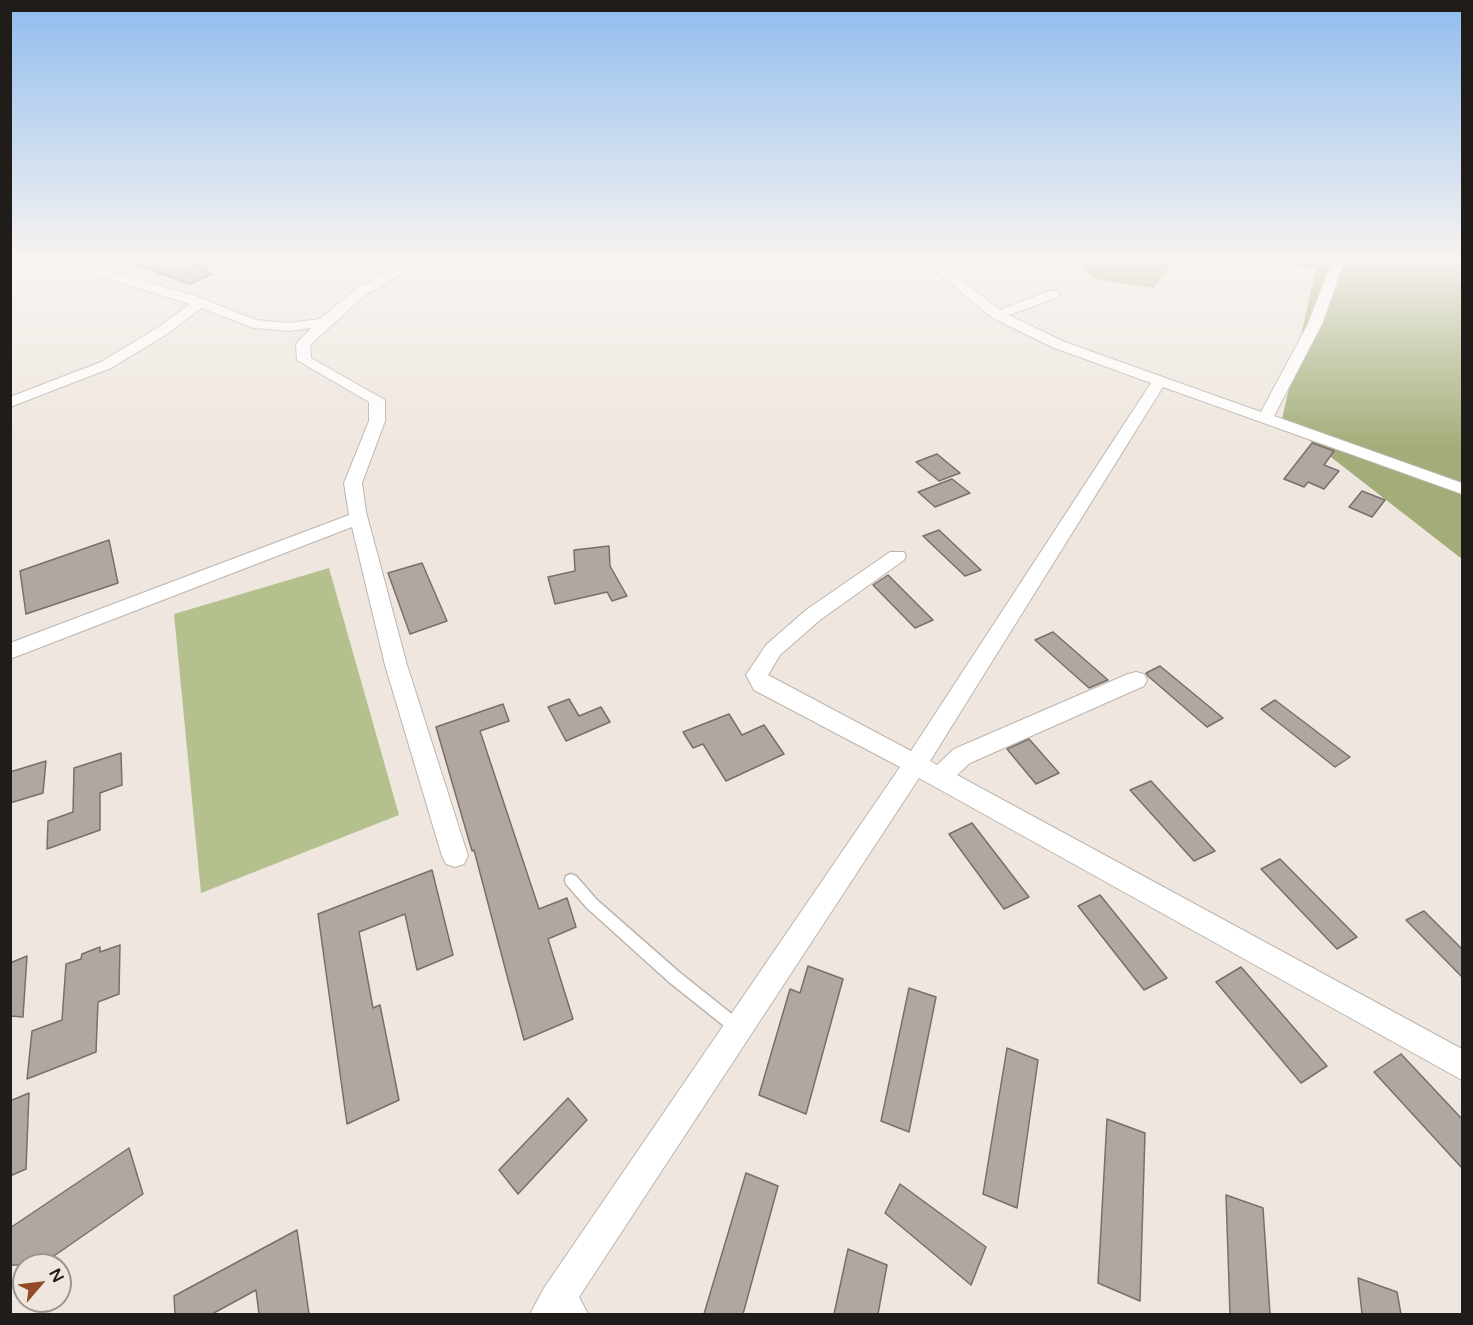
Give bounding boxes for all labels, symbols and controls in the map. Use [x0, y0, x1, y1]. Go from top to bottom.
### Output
north arrow [12, 1253, 72, 1313]
text: N [44, 1265, 68, 1286]

